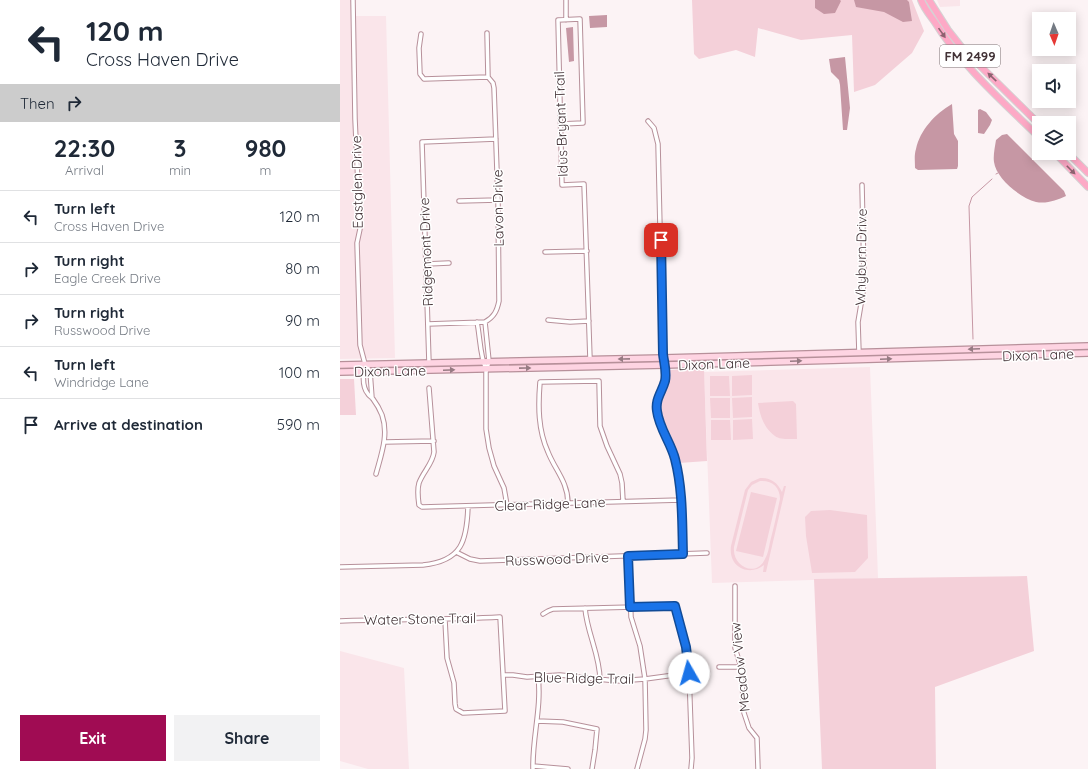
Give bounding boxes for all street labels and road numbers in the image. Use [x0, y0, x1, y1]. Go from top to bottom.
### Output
road number: FM 2499 [940, 45, 1000, 67]
street label: Idus Bryant Trail [550, 71, 572, 177]
street label: Eastglen Drive [347, 135, 367, 229]
street label: Lavon Drive [488, 169, 508, 247]
street label: Ridgemont Drive [415, 197, 437, 307]
street label: Whyburn Drive [851, 208, 871, 306]
street label: Dixon Lane [1002, 345, 1074, 365]
street label: Dixon Lane [678, 354, 750, 374]
street label: Dixon Lane [354, 361, 426, 381]
street label: Clear Ridge Lane [494, 493, 606, 515]
street label: Russwood Drive [505, 548, 609, 570]
street label: Water Stone Trail [364, 609, 476, 629]
street label: Meadow View [726, 621, 754, 713]
street label: Blue Ridge Trail [534, 668, 634, 688]

